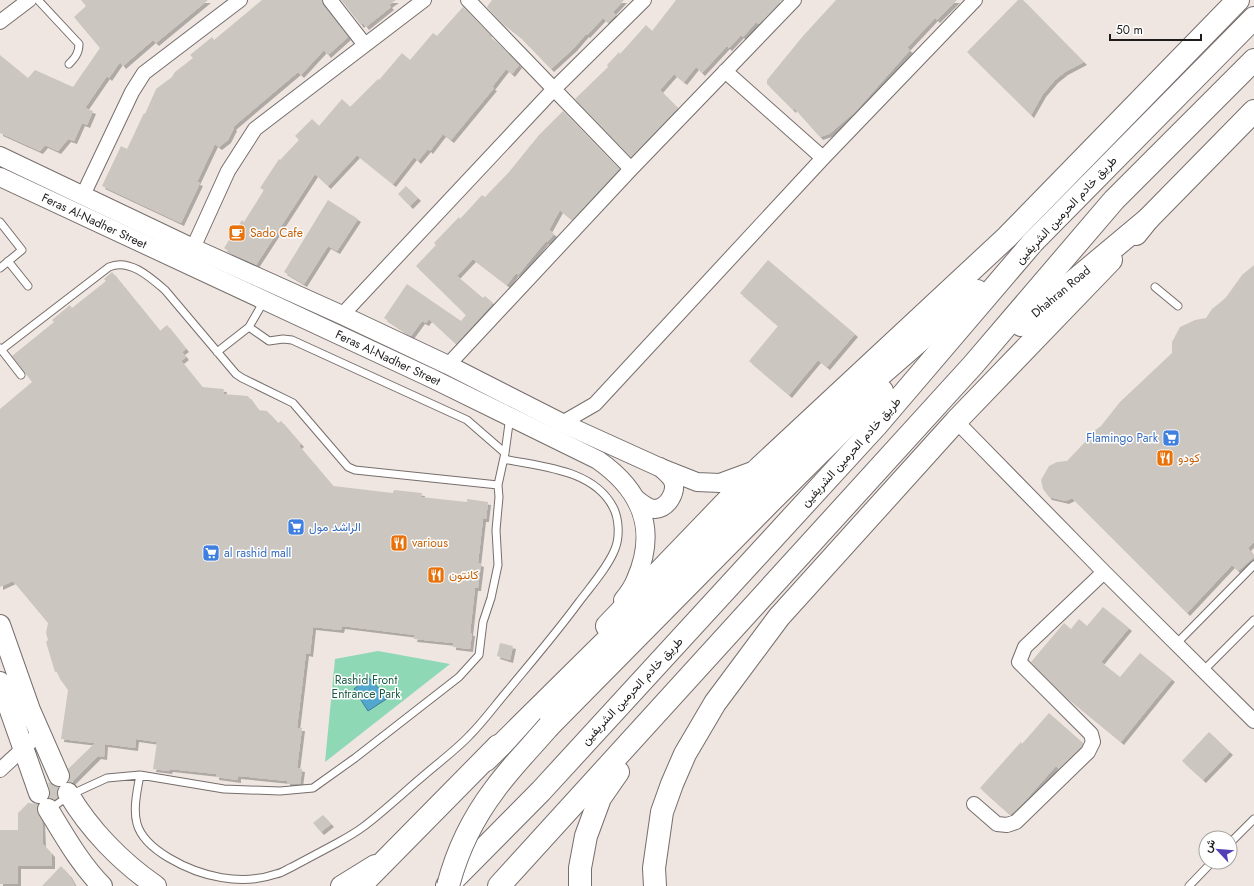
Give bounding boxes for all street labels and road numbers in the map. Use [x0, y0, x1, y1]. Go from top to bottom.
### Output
street label: طريق خادم الحرمين الشريفين [1011, 152, 1121, 268]
street label: Feras Al-Nadher Street [39, 189, 150, 253]
street label: Dhahran Road [1027, 262, 1094, 322]
street label: Feras Al-Nadher Street [332, 326, 444, 390]
street label: طريق خادم الحرمين الشريفين [797, 393, 905, 511]
street label: طريق خادم الحرمين الشريفين [577, 633, 687, 749]

